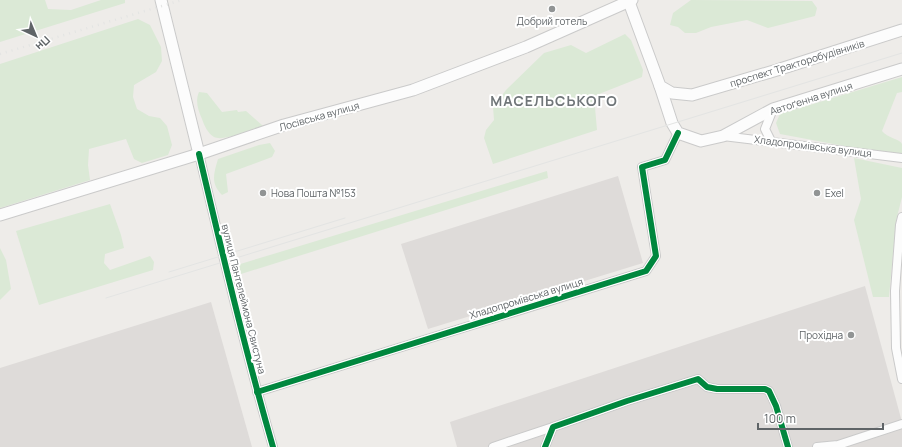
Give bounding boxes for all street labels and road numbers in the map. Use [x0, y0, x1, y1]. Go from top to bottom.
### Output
street label: проспект Тракторобудівників [728, 36, 867, 90]
street label: Автоґенна вулиця [768, 78, 854, 118]
street label: Лосівська вулиця [277, 98, 361, 134]
street label: Хладопромівська вулиця [753, 132, 873, 160]
street label: вулиця Пантелеймона Свистуна [219, 223, 269, 375]
street label: Хладопромівська вулиця [467, 274, 585, 322]

